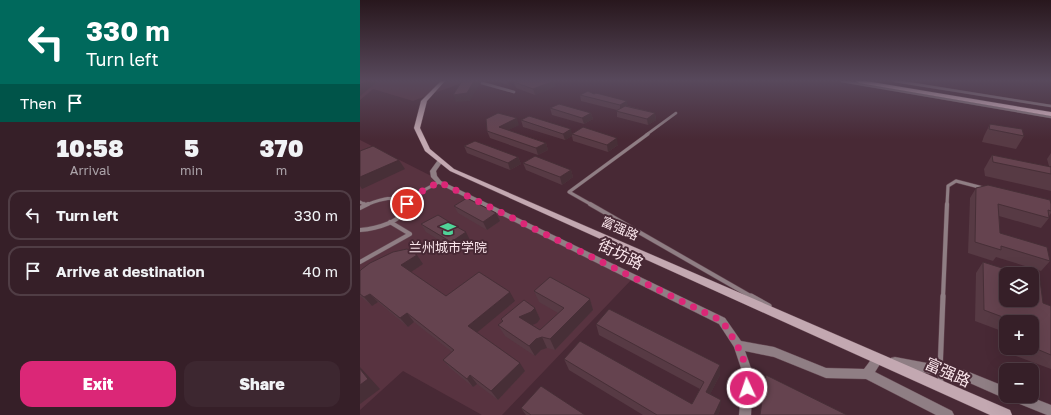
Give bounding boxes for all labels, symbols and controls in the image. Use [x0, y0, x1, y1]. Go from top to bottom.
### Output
text: 330 m [86, 14, 170, 47]
icon: left [20, 16, 72, 68]
text: Turn left [86, 48, 159, 70]
icon: arrive [64, 92, 86, 114]
text: Then [20, 94, 56, 112]
text: 10:58 [56, 133, 124, 162]
text: 5 [184, 133, 199, 162]
text: 370 [259, 133, 304, 162]
text: Arrival [70, 162, 110, 178]
text: min [180, 162, 203, 178]
text: m [276, 162, 287, 178]
pin [390, 187, 424, 221]
icon: arrive [396, 193, 418, 215]
icon: left [22, 204, 44, 226]
text: Turn left [56, 206, 118, 224]
text: 330 m [294, 206, 338, 224]
street label: 富强路 [599, 213, 641, 243]
school or university icon: 兰州城市学院 [439, 220, 457, 238]
street label: 街坊路 [595, 234, 647, 274]
place label: 兰州城市学院 [409, 239, 487, 255]
icon: arrive [22, 260, 44, 282]
text: Arrive at destination [56, 262, 205, 280]
text: 40 m [303, 262, 338, 280]
map controls [999, 267, 1039, 403]
button: layers [999, 267, 1039, 307]
button: + [999, 315, 1039, 355]
street label: 富强路 [922, 353, 974, 391]
button: Exit [20, 361, 176, 407]
button: Share [184, 361, 340, 407]
button: − [999, 363, 1039, 403]
position arrow [726, 367, 768, 409]

